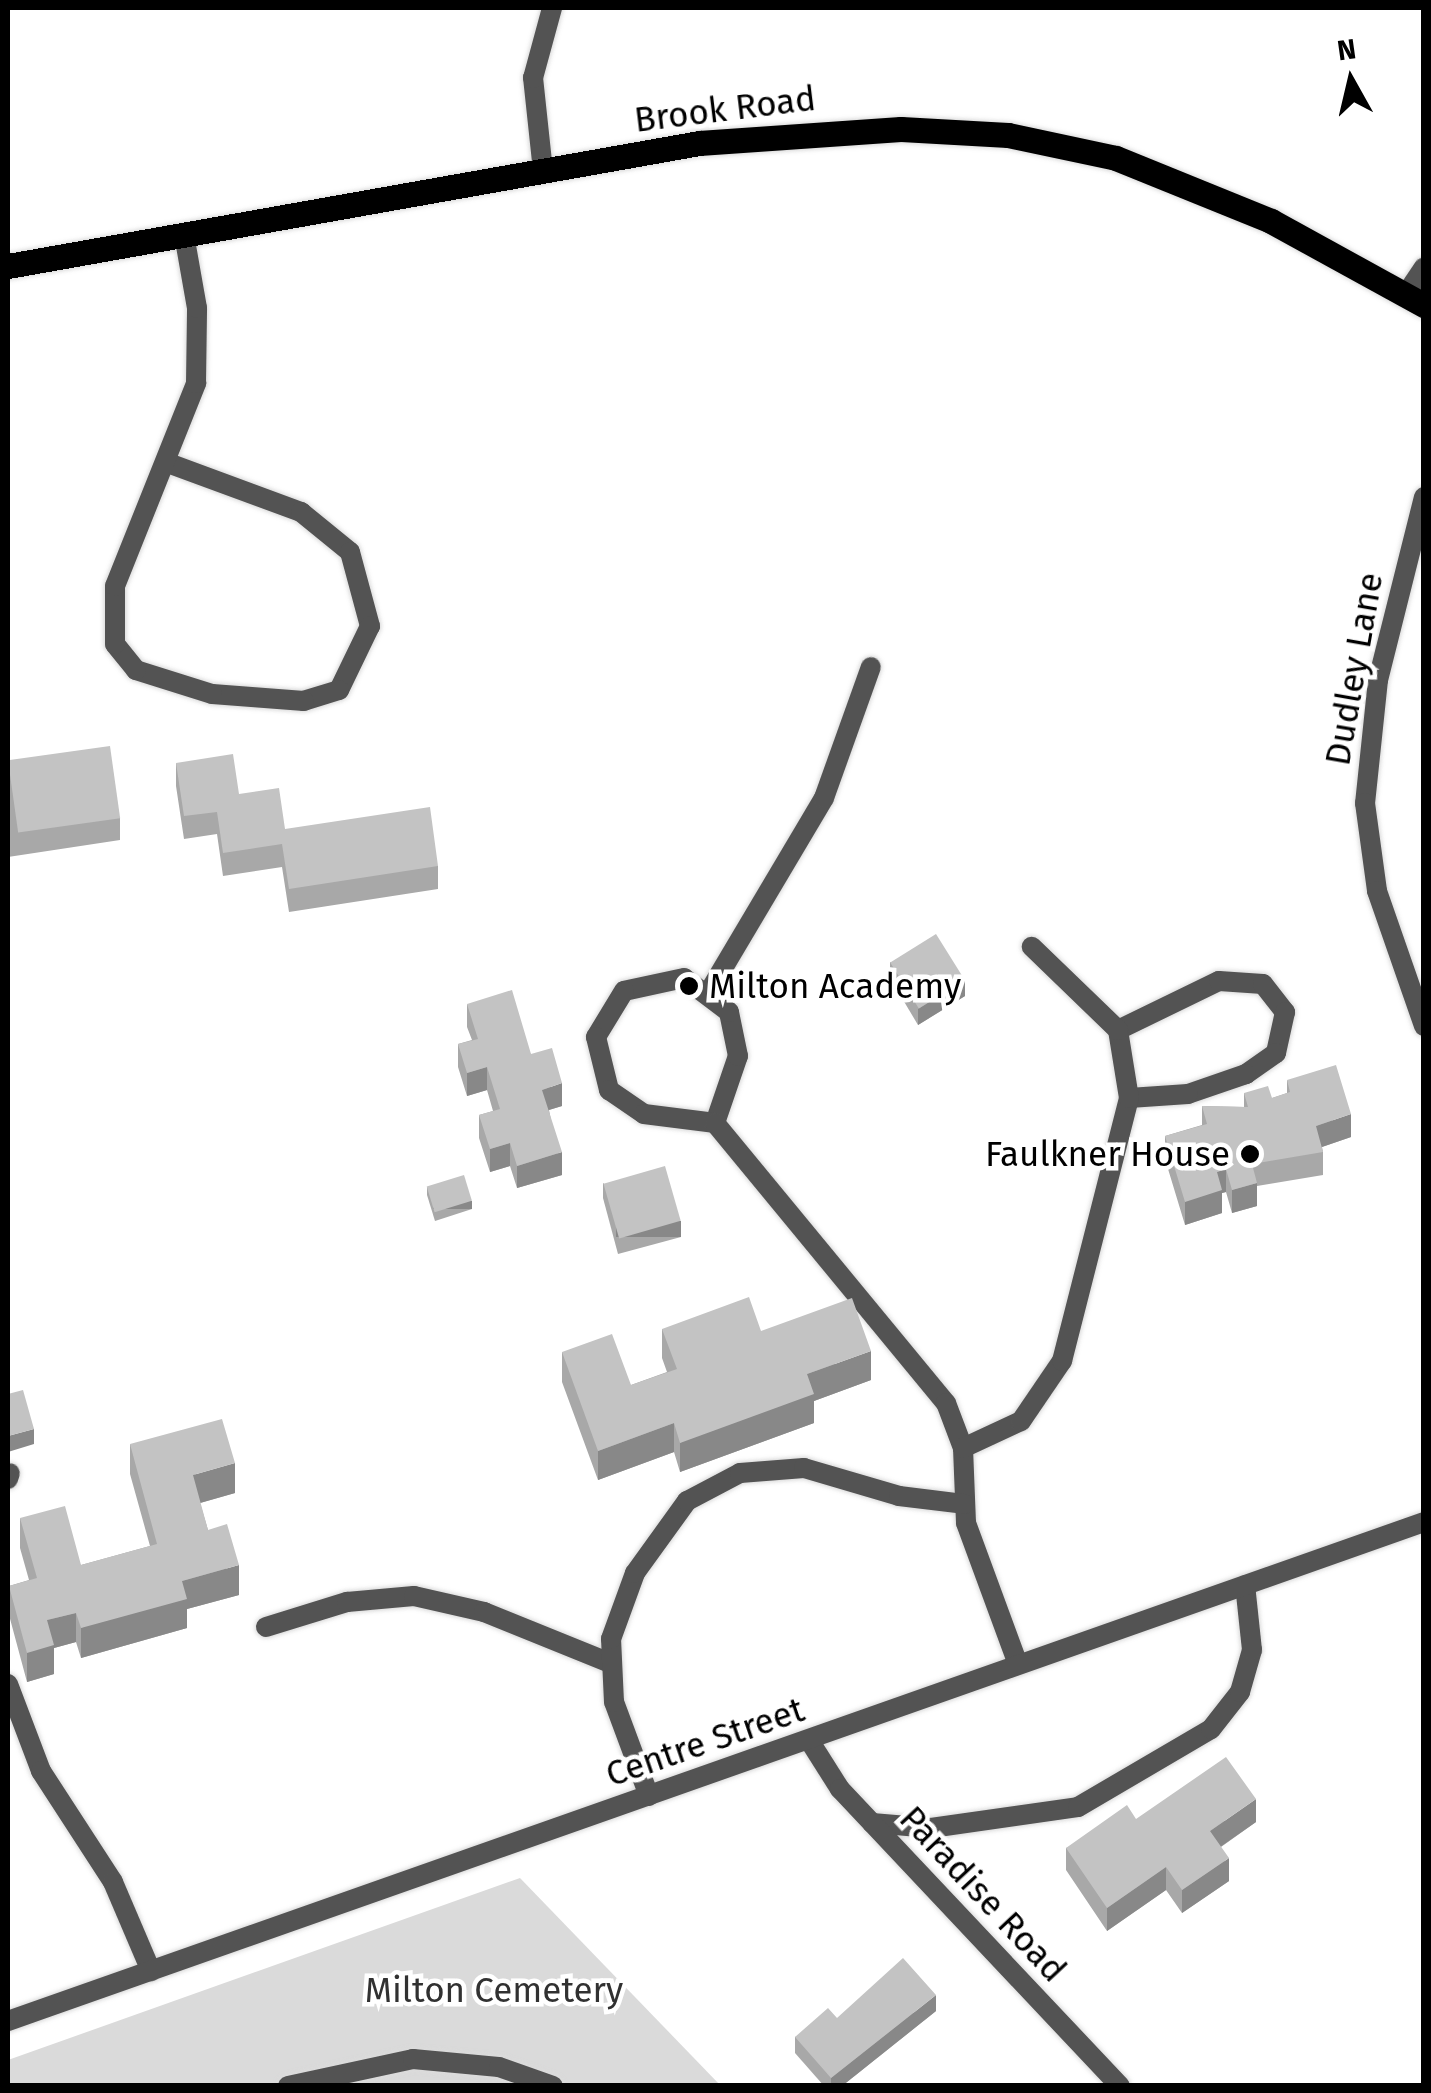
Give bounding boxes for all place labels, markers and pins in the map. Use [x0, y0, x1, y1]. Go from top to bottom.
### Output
place label: Milton Academy [709, 965, 961, 1007]
marker: Milton Academy [678, 975, 700, 997]
place label: Faulkner House [985, 1133, 1230, 1175]
marker: Faulkner House [1239, 1143, 1261, 1165]

